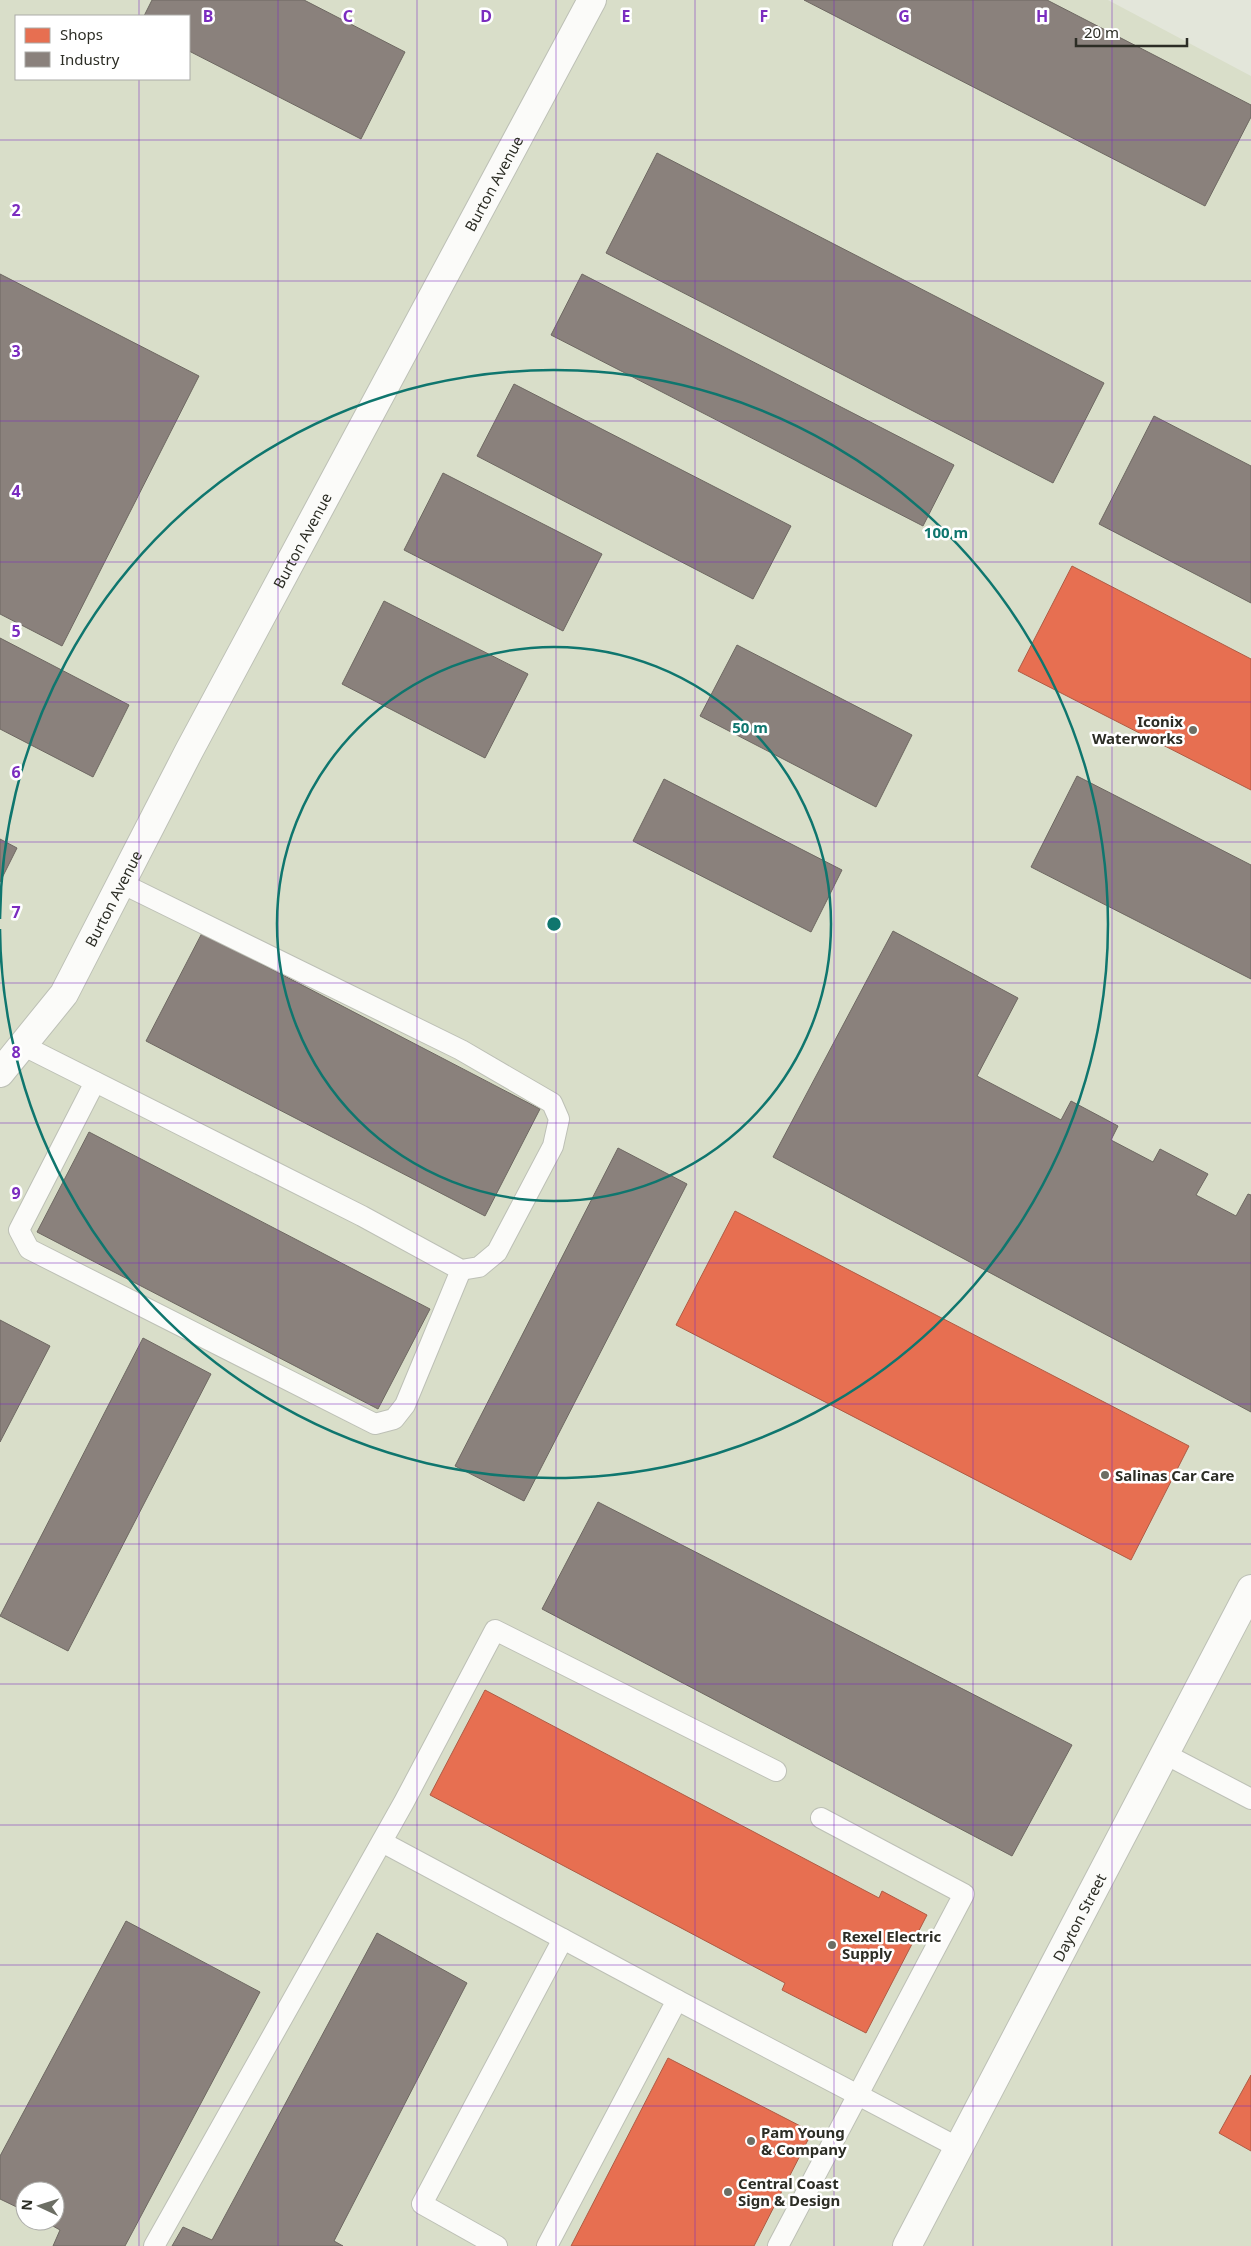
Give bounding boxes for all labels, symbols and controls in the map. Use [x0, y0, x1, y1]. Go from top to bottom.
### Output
text: B [203, 5, 213, 27]
text: C [343, 5, 353, 27]
text: D [480, 5, 492, 27]
text: E [622, 5, 631, 27]
text: F [760, 5, 768, 27]
text: G [898, 5, 910, 27]
text: H [1036, 5, 1048, 27]
legend [15, 15, 190, 80]
scale bar [1076, 15, 1187, 47]
text: 20 m [1084, 22, 1119, 42]
text: Shops [60, 24, 103, 44]
text: Industry [60, 49, 120, 69]
street label: Burton Avenue [460, 132, 527, 235]
text: 2 [11, 199, 21, 221]
text: 3 [11, 340, 21, 362]
text: 4 [11, 480, 21, 502]
street label: Burton Avenue [268, 489, 336, 592]
text: 100 m [924, 522, 968, 542]
text: 5 [11, 620, 21, 642]
place label: Iconix Waterworks [1092, 711, 1183, 748]
text: 50 m [732, 717, 768, 737]
marker: Iconix Waterworks [1187, 724, 1199, 736]
text: 6 [11, 761, 21, 783]
street label: Burton Avenue [80, 847, 146, 950]
text: 7 [11, 901, 21, 923]
centre of rings [545, 915, 563, 933]
text: 8 [11, 1041, 21, 1063]
text: 9 [11, 1182, 21, 1204]
place label: Salinas Car Care [1115, 1465, 1235, 1485]
marker: Salinas Car Care [1099, 1469, 1111, 1481]
street label: Dayton Street [1048, 1869, 1111, 1965]
place label: Rexel Electric Supply [842, 1926, 941, 1963]
marker: Rexel Electric Supply [826, 1939, 838, 1951]
place label: Pam Young & Company [761, 2122, 847, 2159]
marker: Pam Young & Company [745, 2135, 757, 2147]
place label: Central Coast Sign & Design [738, 2173, 840, 2210]
north arrow [15, 2181, 65, 2231]
marker: Central Coast Sign & Design [722, 2186, 734, 2198]
text: N [17, 2199, 36, 2211]

